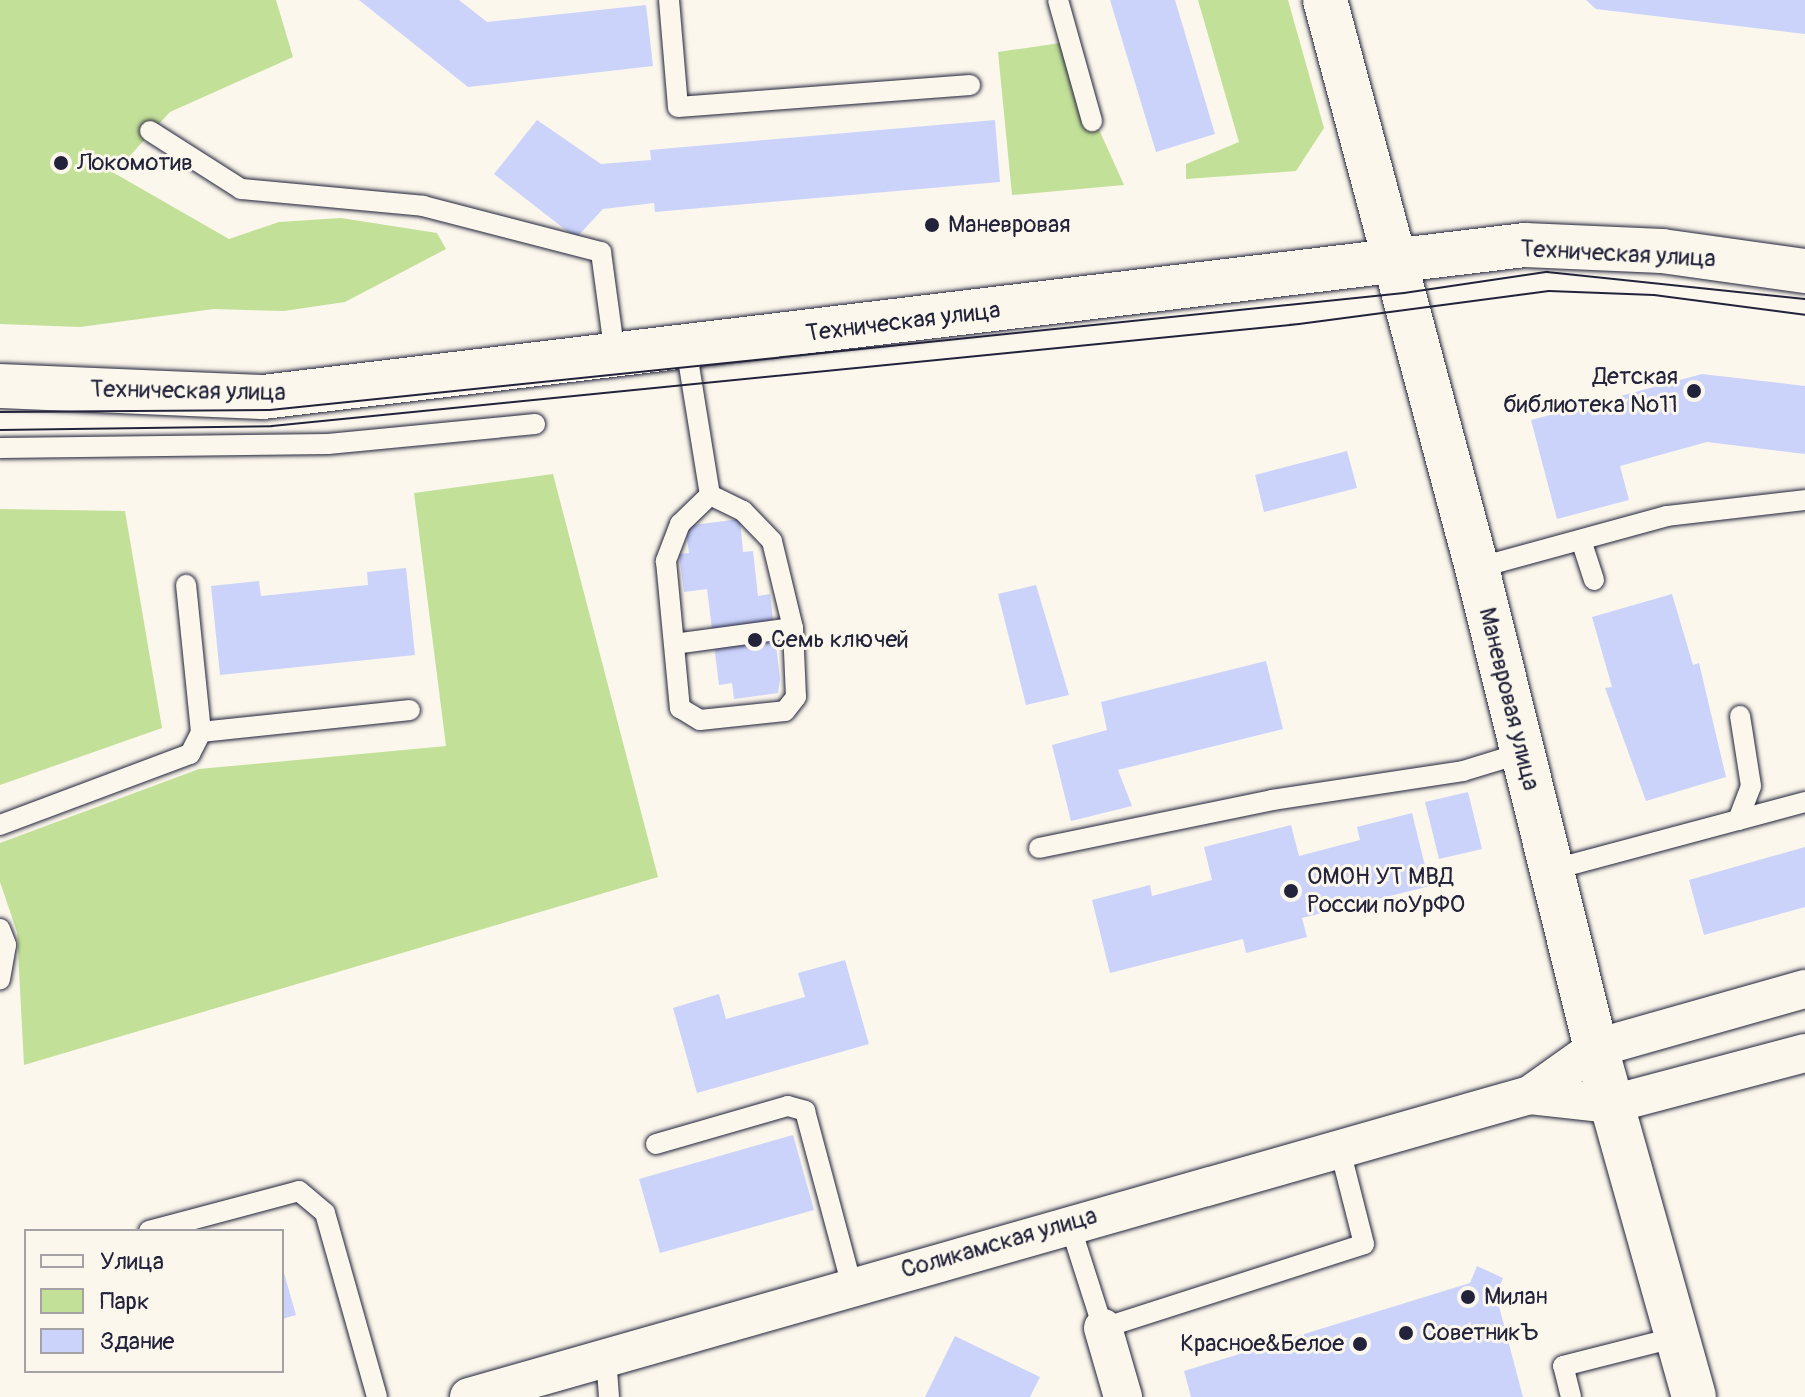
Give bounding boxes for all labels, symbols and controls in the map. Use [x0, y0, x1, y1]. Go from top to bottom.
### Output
place label: Локомотив [77, 149, 193, 177]
marker: Локомотив [52, 154, 70, 172]
place label: Маневровая [948, 211, 1071, 239]
marker: Маневровая [923, 216, 941, 234]
street label: Техническая улица [1520, 234, 1716, 274]
street label: Техническая улица [804, 296, 1002, 348]
place label: Детская библиотека №11 [1503, 363, 1678, 419]
street label: Техническая улица [90, 375, 286, 407]
marker: Детская библиотека №11 [1685, 382, 1703, 400]
street label: Маневровая улица [1472, 605, 1546, 793]
place label: Семь ключей [771, 626, 909, 654]
marker: Семь ключей [746, 631, 764, 649]
place label: ОМОН УТ МВД России поУрФО [1307, 863, 1465, 919]
marker: ОМОН УТ МВД России поУрФО [1282, 882, 1300, 900]
street label: Соликамская улица [898, 1201, 1100, 1285]
legend [24, 1229, 284, 1373]
text: Улица [100, 1247, 164, 1276]
place label: Милан [1484, 1283, 1548, 1311]
text: Парк [100, 1287, 149, 1316]
marker: Милан [1459, 1288, 1477, 1306]
place label: СоветникЪ [1422, 1319, 1538, 1347]
marker: СоветникЪ [1397, 1324, 1415, 1342]
text: Здание [100, 1327, 174, 1356]
place label: Красное&Белое [1180, 1330, 1344, 1358]
marker: Красное&Белое [1351, 1335, 1369, 1353]

